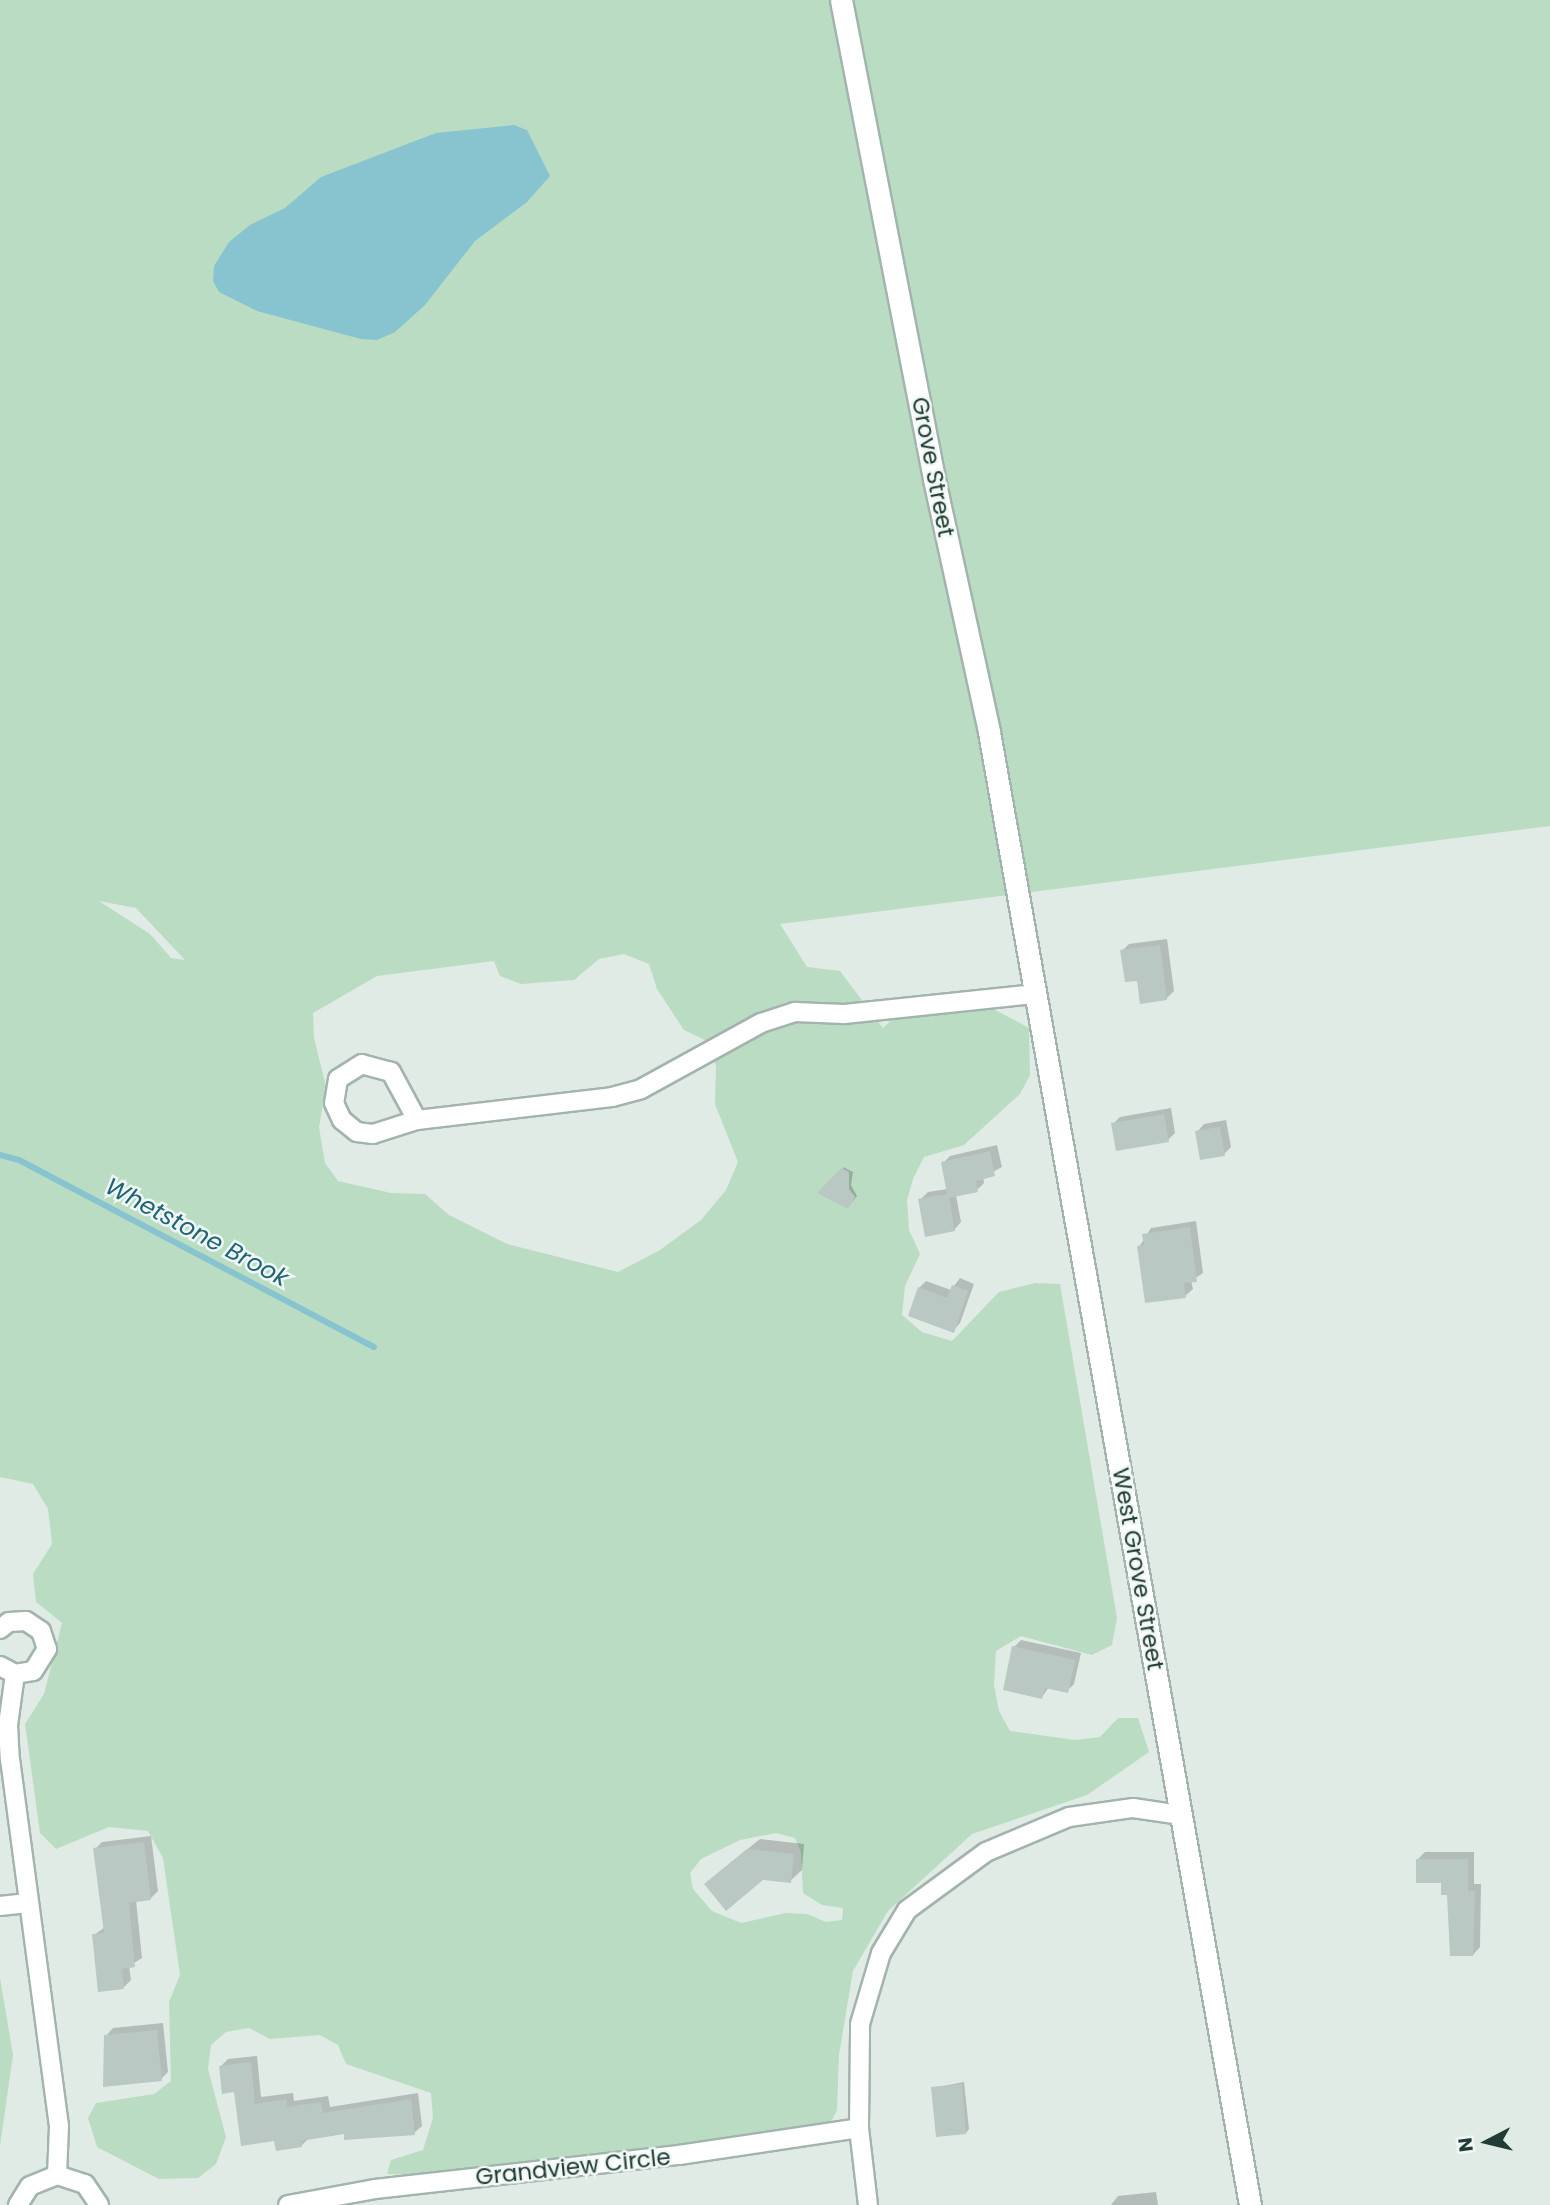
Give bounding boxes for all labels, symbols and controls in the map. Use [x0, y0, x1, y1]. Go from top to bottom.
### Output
street label: Grove Street [906, 395, 960, 539]
water label: Whetstone Brook [101, 1172, 293, 1292]
street label: West Grove Street [1107, 1466, 1169, 1672]
north arrow [1452, 2107, 1522, 2177]
text: N [1451, 2136, 1480, 2153]
street label: Grandview Circle [474, 2143, 672, 2191]

